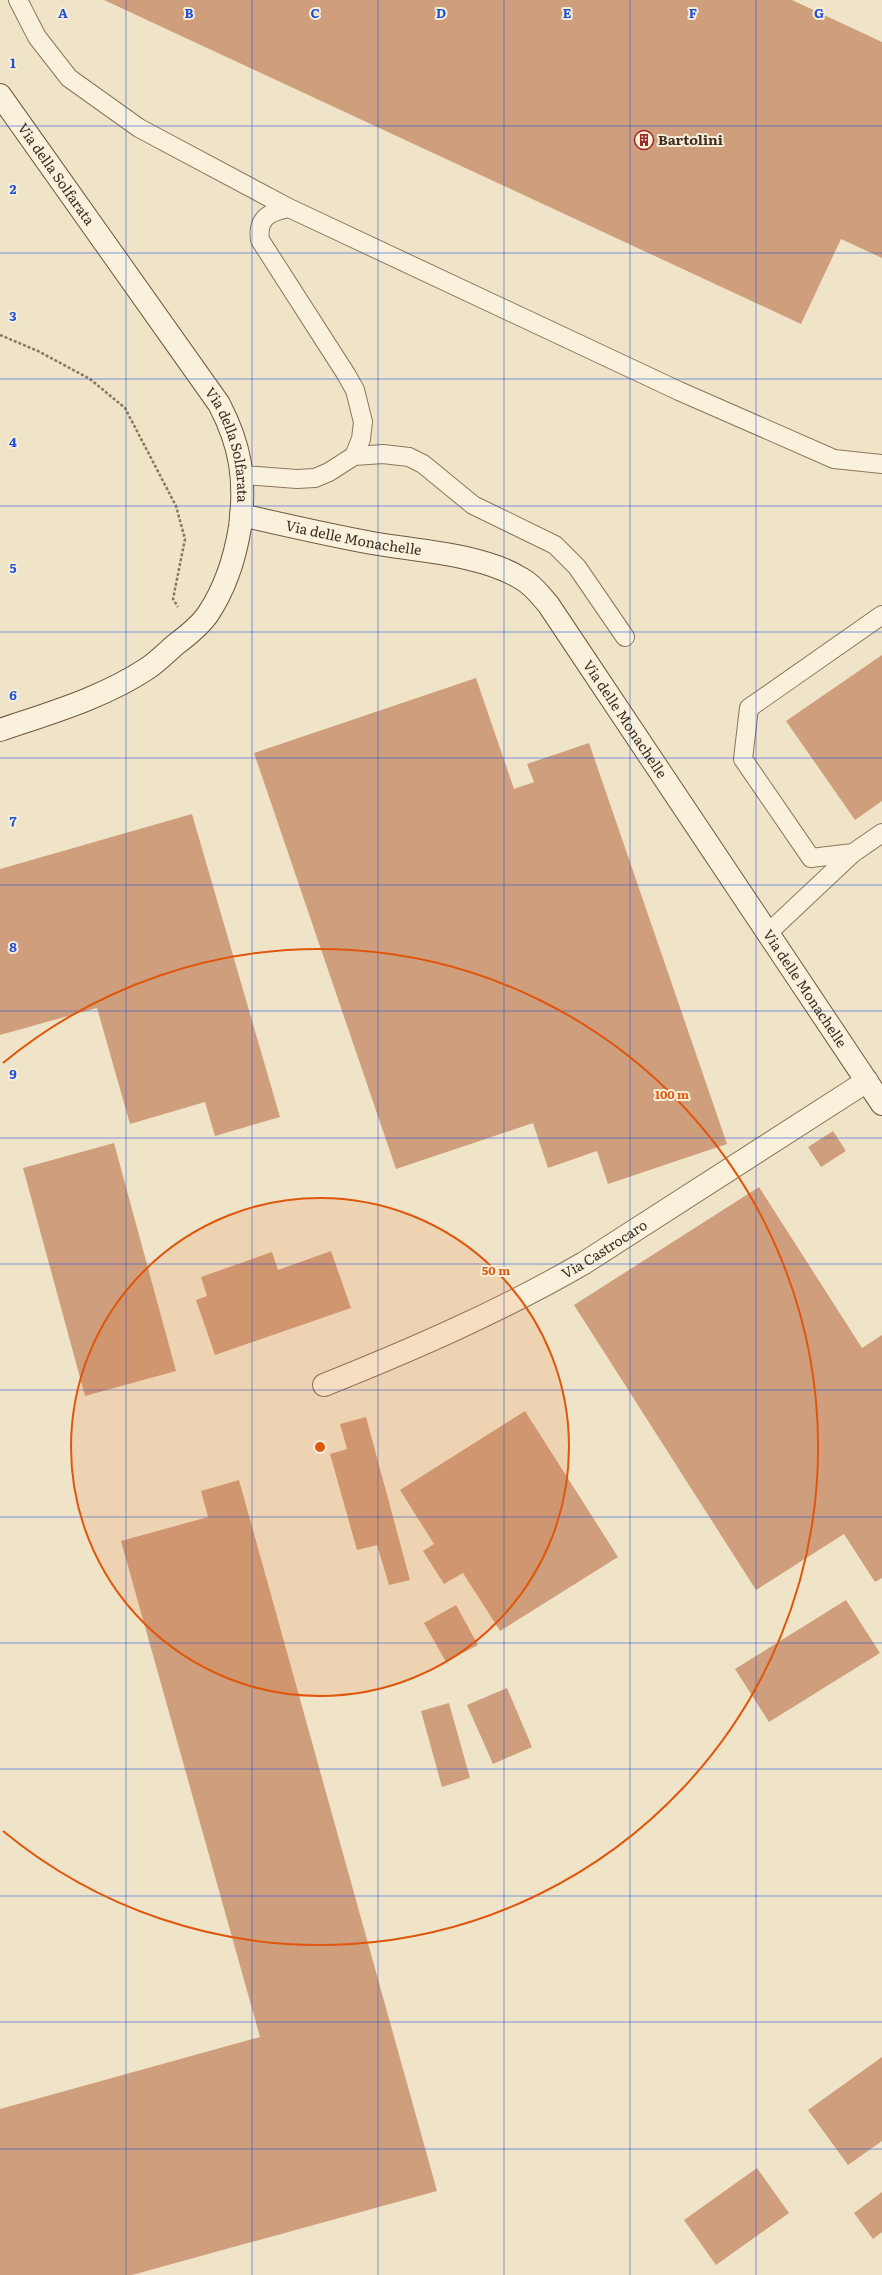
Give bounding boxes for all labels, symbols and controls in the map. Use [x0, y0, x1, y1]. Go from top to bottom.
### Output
text: A [58, 3, 68, 22]
text: B [185, 3, 194, 22]
text: C [310, 3, 320, 22]
text: D [436, 3, 446, 22]
text: E [563, 3, 572, 22]
text: F [689, 3, 697, 22]
text: G [814, 3, 824, 22]
text: 1 [10, 53, 16, 72]
street label: Via della Solfarata [14, 118, 100, 229]
building icon: Bartolini [633, 129, 655, 151]
place label: Bartolini [658, 129, 723, 149]
text: 2 [10, 179, 17, 198]
text: 3 [9, 306, 17, 325]
street label: Via della Solfarata [201, 383, 253, 503]
text: 4 [9, 432, 17, 451]
street label: Via delle Monachelle [284, 514, 423, 559]
text: 5 [9, 558, 17, 577]
street label: Via delle Monachelle [579, 656, 672, 782]
text: 6 [9, 685, 17, 704]
text: 7 [9, 811, 17, 830]
street label: Via delle Monachelle [759, 925, 852, 1051]
text: 8 [9, 937, 17, 956]
text: 9 [9, 1064, 17, 1083]
text: 100 m [655, 1085, 689, 1103]
street label: Via Castrocaro [558, 1214, 651, 1283]
text: 50 m [482, 1261, 510, 1279]
centre of rings [313, 1440, 327, 1454]

